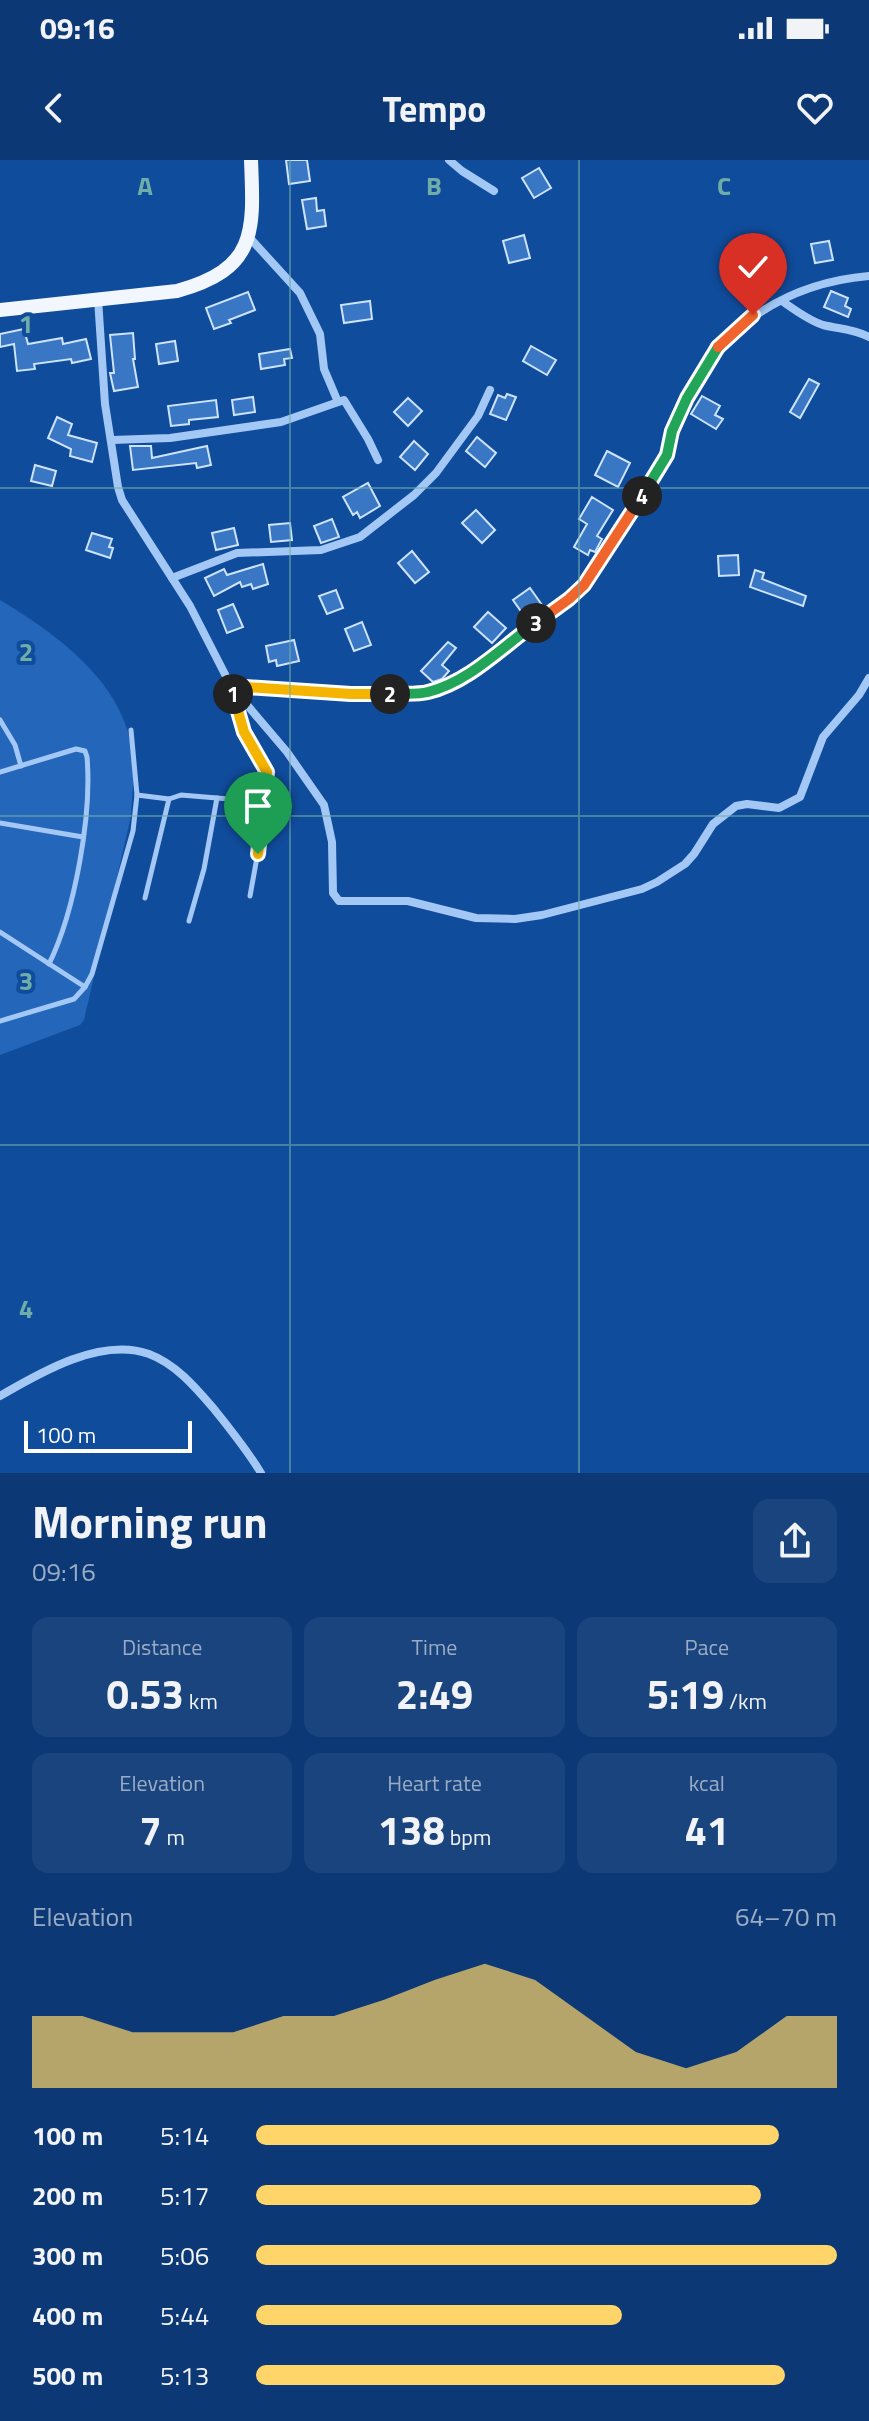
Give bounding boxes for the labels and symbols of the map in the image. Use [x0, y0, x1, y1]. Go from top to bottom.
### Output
text: A [137, 166, 153, 205]
text: B [426, 166, 442, 205]
text: C [717, 166, 731, 205]
pin [719, 233, 787, 315]
text: 1 [19, 304, 33, 343]
pin: 4 [622, 476, 662, 516]
pin: 3 [516, 603, 556, 643]
text: 2 [19, 632, 33, 671]
pin: 1 [213, 674, 253, 714]
pin: 2 [370, 674, 410, 714]
pin [224, 772, 292, 854]
text: 3 [19, 961, 33, 1000]
text: 4 [19, 1289, 33, 1328]
scale bar [24, 1417, 192, 1453]

